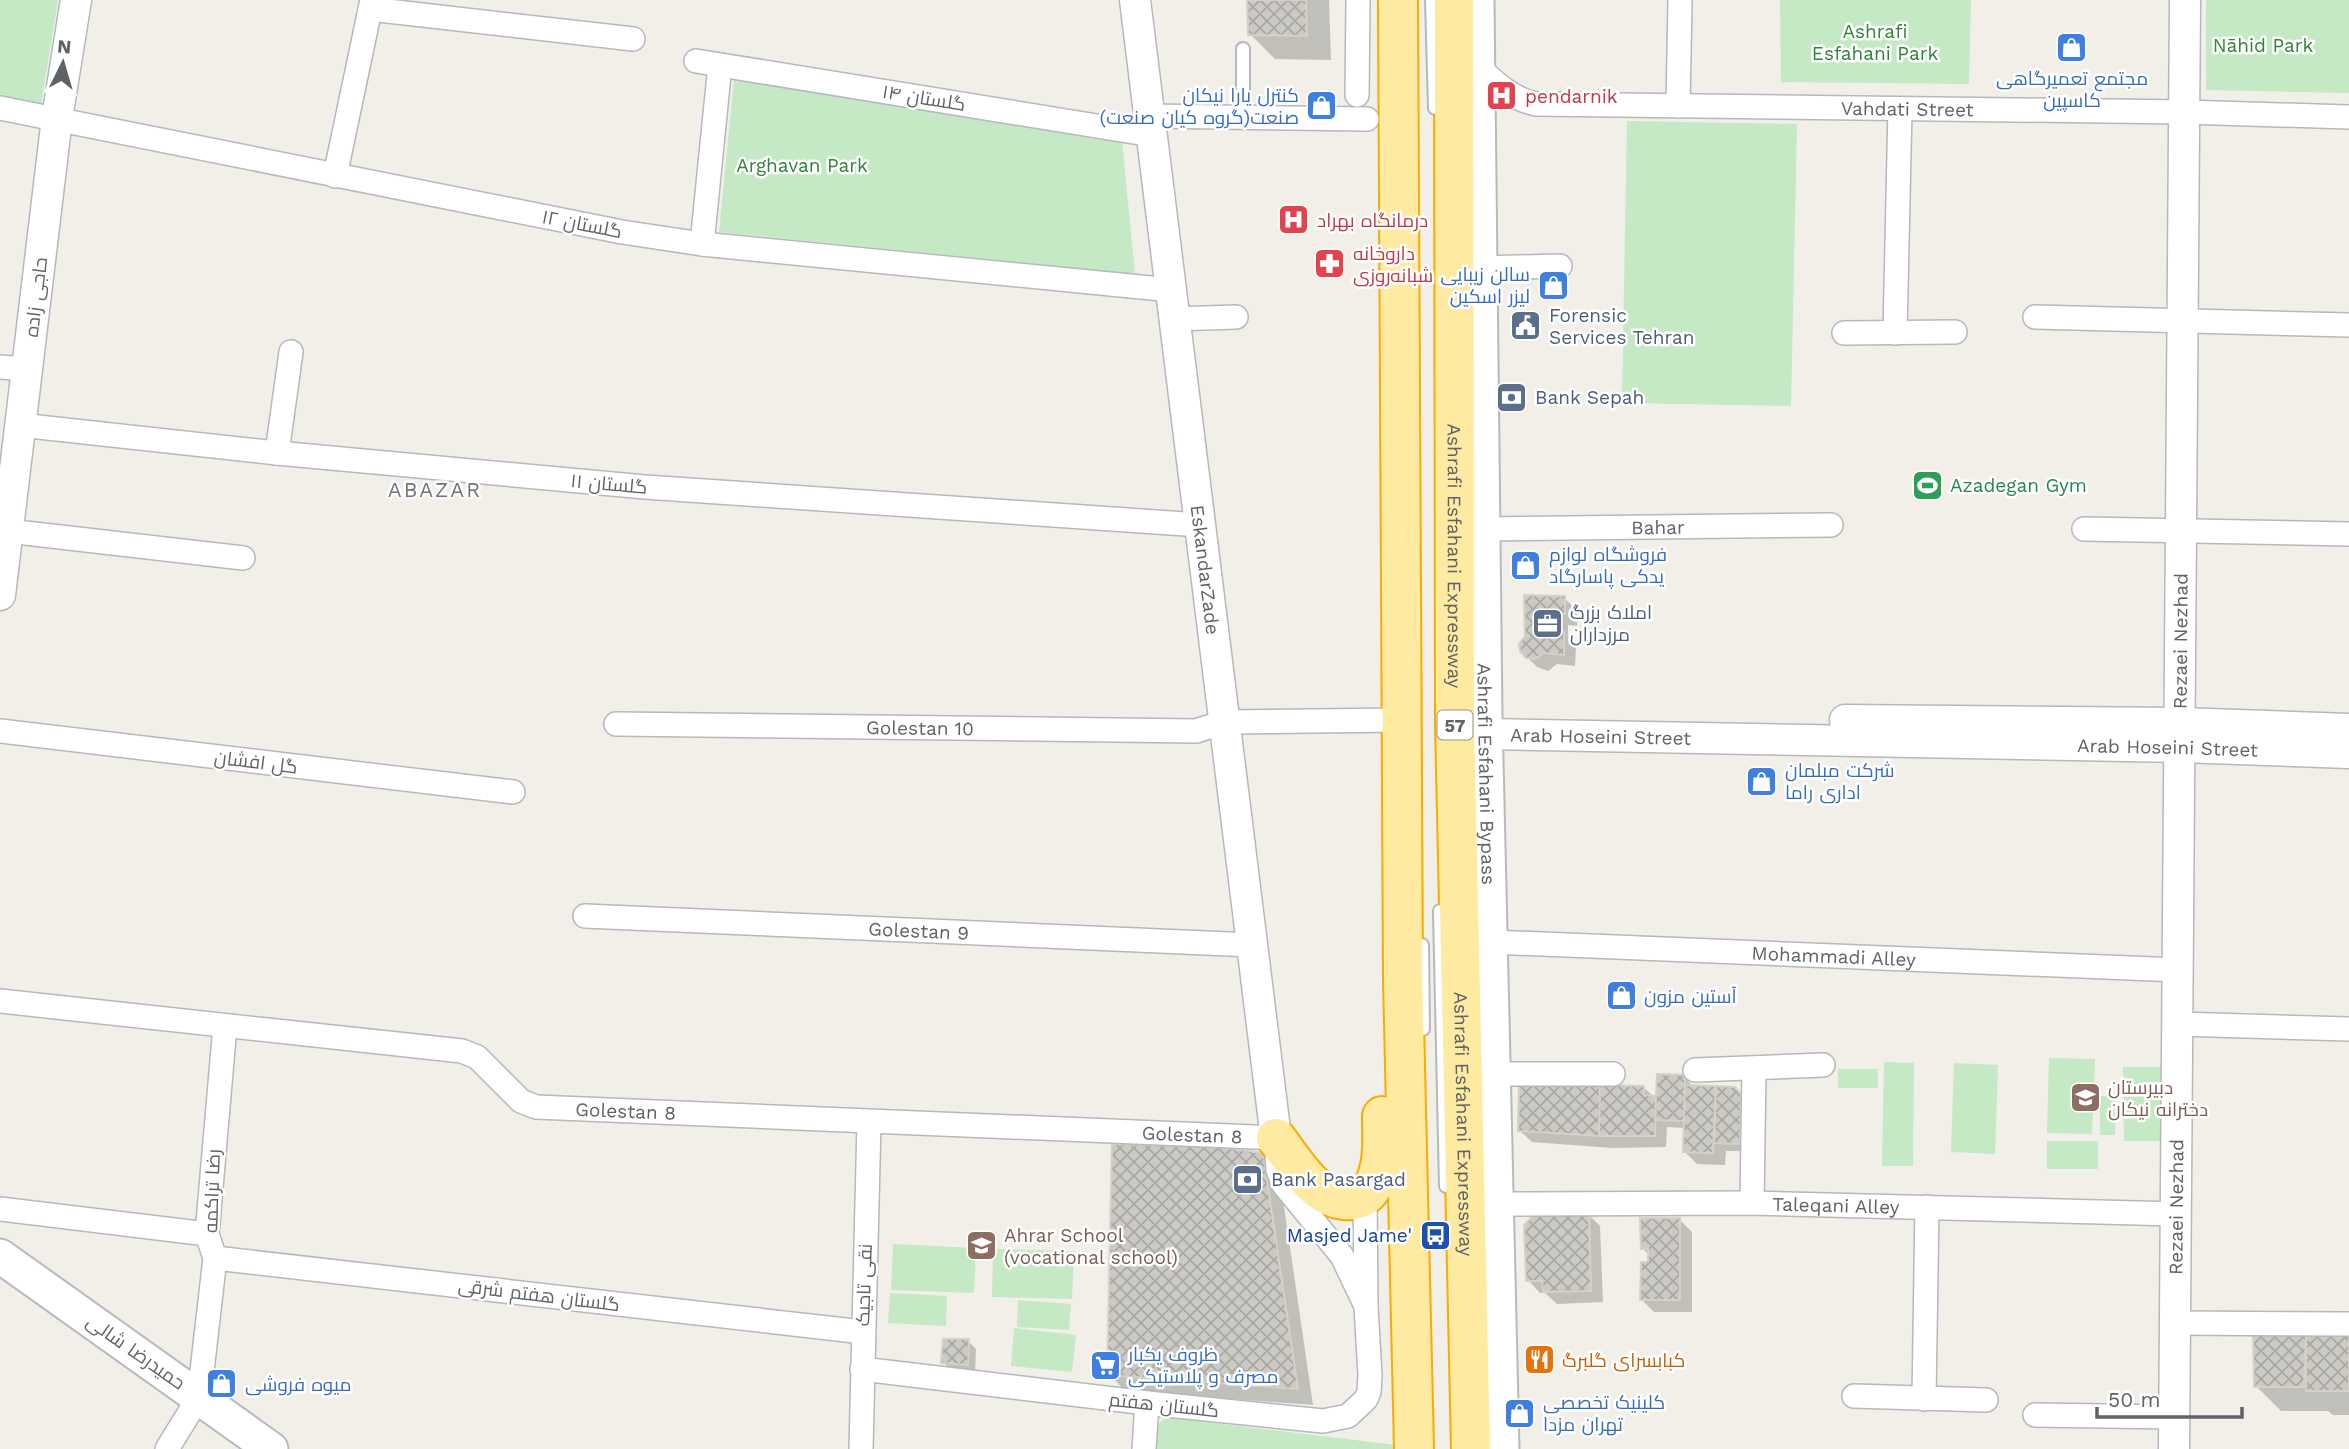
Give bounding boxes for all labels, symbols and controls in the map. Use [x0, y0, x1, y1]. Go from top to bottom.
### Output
park label: Ashrafi Esfahani Park [1812, 20, 1938, 65]
north arrow [28, 28, 98, 98]
shop icon: مجتمع تعمیرگاهی کاسپین [2055, 30, 2089, 64]
text: N [56, 34, 72, 59]
park label: Nāhid Park [2213, 34, 2314, 57]
place label: مجتمع تعمیرگاهی کاسپین [1996, 67, 2148, 112]
hospital icon: pendarnik [1485, 79, 1519, 113]
street label: گلستان ۱۴ [881, 80, 967, 116]
place label: کنترل یارا نیکان صنعت(گروه کیان صنعت) [1099, 84, 1299, 129]
place label: pendarnik [1525, 85, 1618, 108]
shop icon: کنترل یارا نیکان صنعت(گروه کیان صنعت) [1305, 89, 1339, 123]
street label: Vahdati Street [1841, 96, 1974, 121]
park label: Arghavan Park [736, 154, 868, 177]
hospital icon: درمانگاه بهراد [1277, 203, 1311, 237]
street label: گلستان ۱۲ [540, 205, 624, 243]
place label: درمانگاه بهراد [1317, 209, 1428, 232]
place label: داروخانه شبانه‌روزی [1353, 242, 1433, 287]
pharmacy icon: داروخانه شبانه‌روزی [1313, 247, 1347, 281]
street label: حاجی زاده [20, 256, 52, 338]
place label: سالن زیبایی لیزر اسکین [1441, 263, 1530, 308]
shop icon: سالن زیبایی لیزر اسکین [1536, 268, 1570, 302]
place label: Forensic Services Tehran [1549, 304, 1695, 349]
public building icon: Forensic Services Tehran [1509, 309, 1543, 343]
bank icon: Bank Sepah [1495, 380, 1529, 414]
place label: Bank Sepah [1535, 386, 1644, 409]
street label: Ashrafi Esfahani Expressway [1443, 424, 1466, 689]
sports icon: Azadegan Gym [1910, 468, 1944, 502]
street label: گلستان ۱۱ [570, 469, 648, 499]
place label: Azadegan Gym [1950, 474, 2087, 497]
district label: ABAZAR [388, 477, 482, 502]
street label: EskandarZade [1186, 503, 1225, 636]
street label: Bahar [1631, 515, 1685, 539]
place label: فروشگاه لوازم یدکی پاسارگاد [1549, 543, 1667, 589]
shop icon: فروشگاه لوازم یدکی پاسارگاد [1509, 548, 1543, 582]
street label: Rezaei Nezhad [2168, 573, 2192, 709]
place label: املاک بزرگ مرزداران [1570, 601, 1652, 646]
office icon: املاک بزرگ مرزداران [1530, 606, 1564, 640]
street label: Ashrafi Esfahani Bypass [1473, 663, 1500, 885]
road number: 57 [1438, 710, 1472, 740]
street label: Golestan 10 [866, 716, 974, 740]
street label: Arab Hoseini Street [1510, 723, 1691, 749]
street label: Arab Hoseini Street [2077, 734, 2258, 761]
street label: گل افشان [213, 745, 299, 779]
place label: شرکت مبلمان اداری راما [1785, 759, 1895, 804]
shop icon: شرکت مبلمان اداری راما [1745, 764, 1779, 798]
street label: Golestan 9 [868, 917, 969, 944]
street label: Mohammadi Alley [1751, 941, 1916, 971]
shop icon: آستین مزون [1604, 979, 1638, 1013]
place label: آستین مزون [1644, 985, 1737, 1008]
street label: Ashrafi Esfahani Expressway [1449, 991, 1478, 1257]
place label: دبیرستان دخترانه نیکان [2108, 1076, 2208, 1121]
school or university icon: دبیرستان دخترانه نیکان [2068, 1081, 2102, 1115]
street label: Golestan 8 [575, 1097, 676, 1124]
street label: Golestan 8 [1141, 1121, 1243, 1148]
street label: Rezaei Nezhad [2164, 1139, 2188, 1275]
street label: رضا تراکمه [199, 1149, 225, 1233]
bank icon: Bank Pasargad [1231, 1162, 1265, 1196]
place label: Bank Pasargad [1271, 1168, 1406, 1191]
street label: Taleqani Alley [1772, 1192, 1900, 1218]
bus stop icon: Masjed Jame' [1418, 1218, 1452, 1252]
place label: Ahrar School (vocational school) [1004, 1224, 1178, 1269]
place label: Masjed Jame' [1287, 1224, 1412, 1247]
school or university icon: Ahrar School (vocational school) [964, 1229, 998, 1263]
street label: نقی تاجیک [851, 1243, 877, 1327]
street label: گلستان هفتم شرقی [457, 1274, 621, 1318]
street label: حمیدرضا شالی [82, 1310, 190, 1394]
place label: ظروف یکبار مصرف و پلاستیکی [1127, 1343, 1278, 1389]
restaurant icon: کبابسرای گلبرگ [1522, 1343, 1556, 1377]
supermarket icon: ظروف یکبار مصرف و پلاستیکی [1088, 1348, 1122, 1382]
place label: کبابسرای گلبرگ [1562, 1349, 1685, 1372]
shop icon: میوه فروشی [205, 1367, 239, 1401]
place label: میوه فروشی [245, 1373, 351, 1396]
scale bar [2097, 1376, 2242, 1420]
text: 50 m [2108, 1387, 2160, 1412]
street label: گلستان هفتم [1108, 1388, 1220, 1424]
place label: کلینیک تخصصی تهران مزدا [1543, 1391, 1665, 1436]
shop icon: کلینیک تخصصی تهران مزدا [1503, 1396, 1537, 1430]

